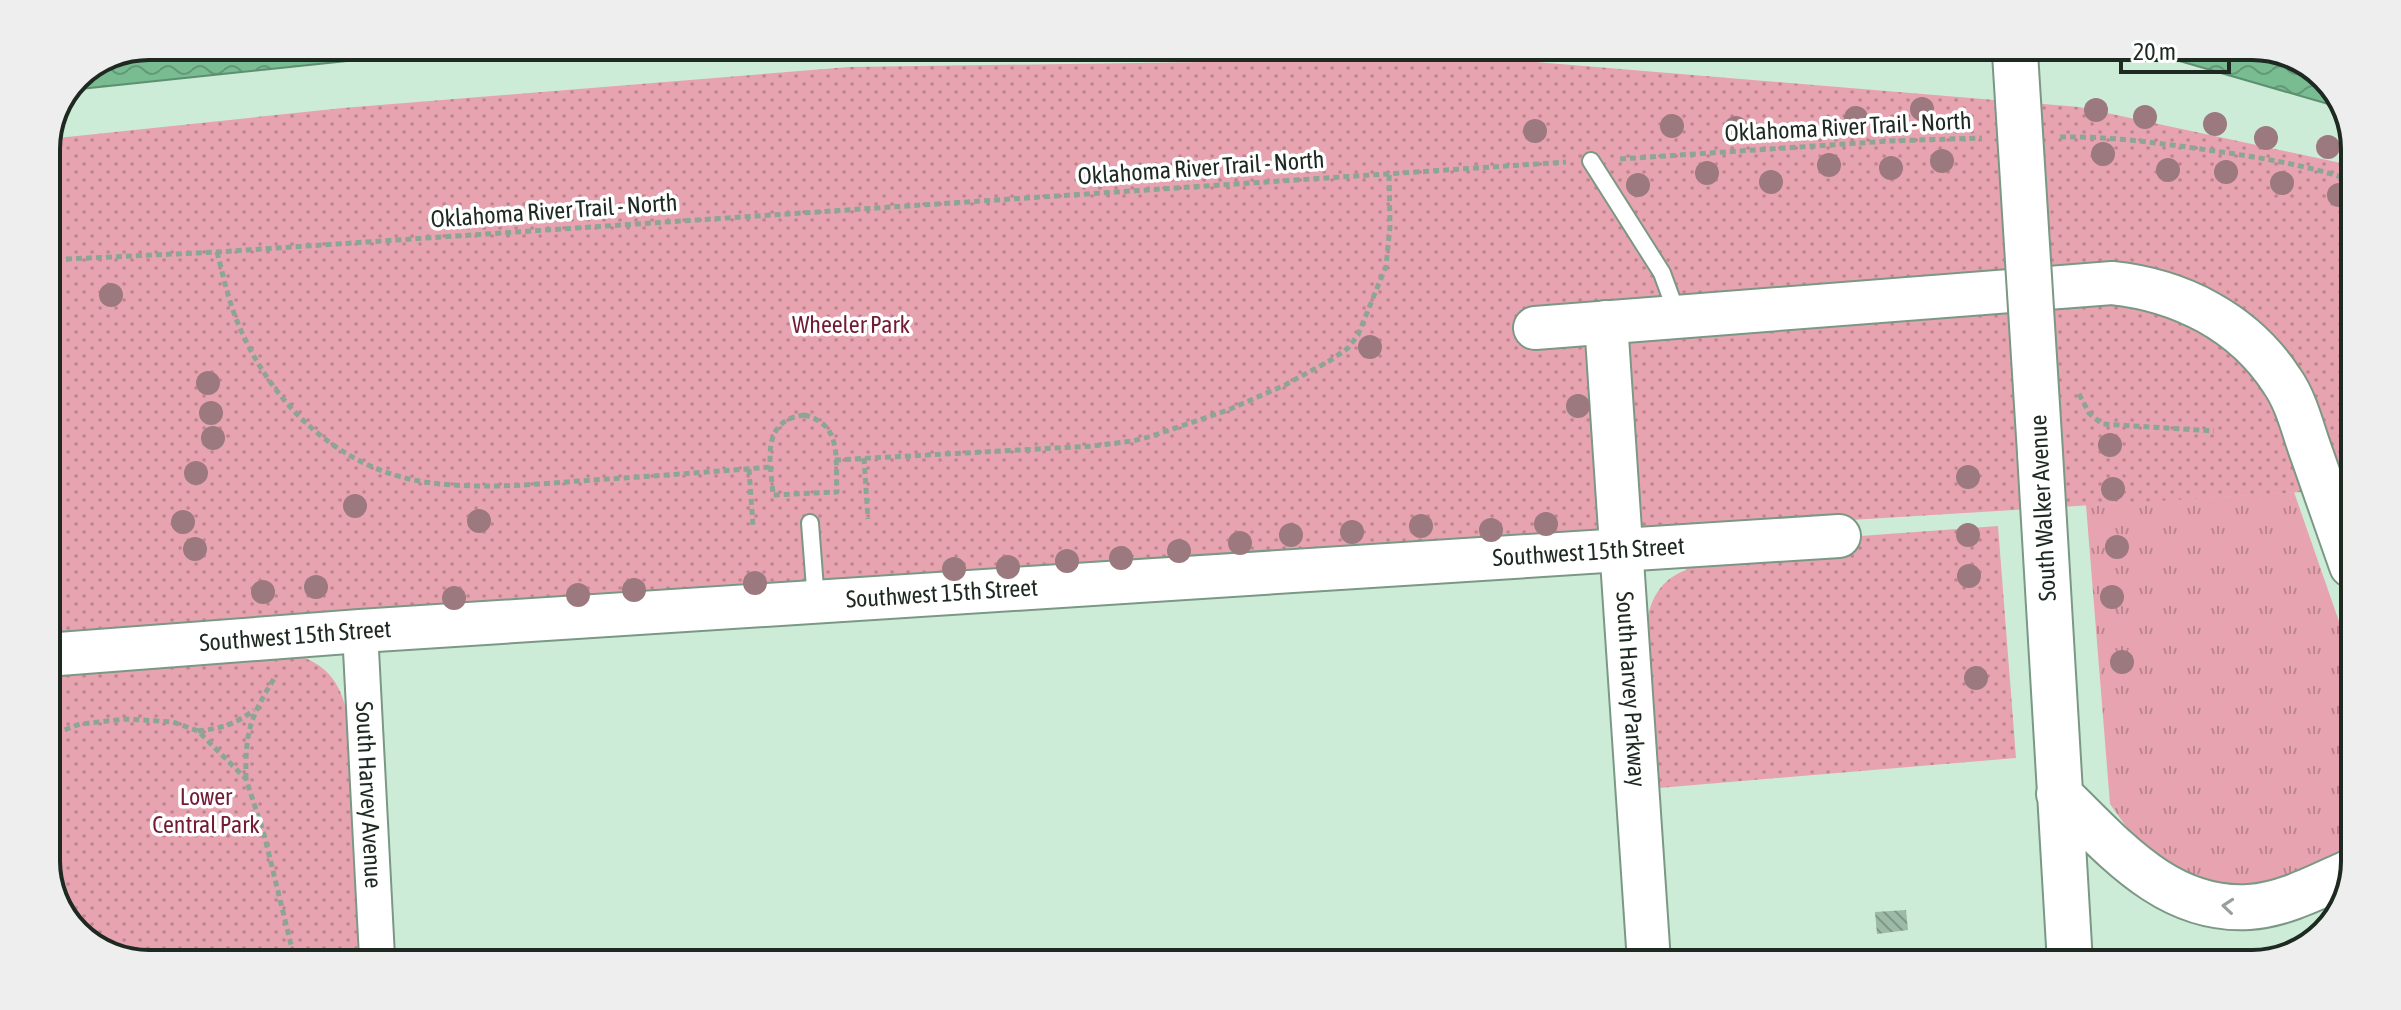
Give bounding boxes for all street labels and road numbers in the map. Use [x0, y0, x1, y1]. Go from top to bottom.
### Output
street label: Oklahoma River Trail - North [1724, 107, 1972, 146]
street label: Oklahoma River Trail - North [1077, 145, 1325, 190]
street label: Oklahoma River Trail - North [430, 188, 678, 233]
street label: South Walker Avenue [2024, 414, 2061, 602]
street label: Southwest 15th Street [1492, 532, 1685, 571]
street label: Southwest 15th Street [845, 573, 1039, 613]
street label: South Harvey Parkway [1611, 591, 1651, 788]
street label: Southwest 15th Street [198, 615, 392, 656]
street label: South Harvey Avenue [351, 701, 387, 889]

